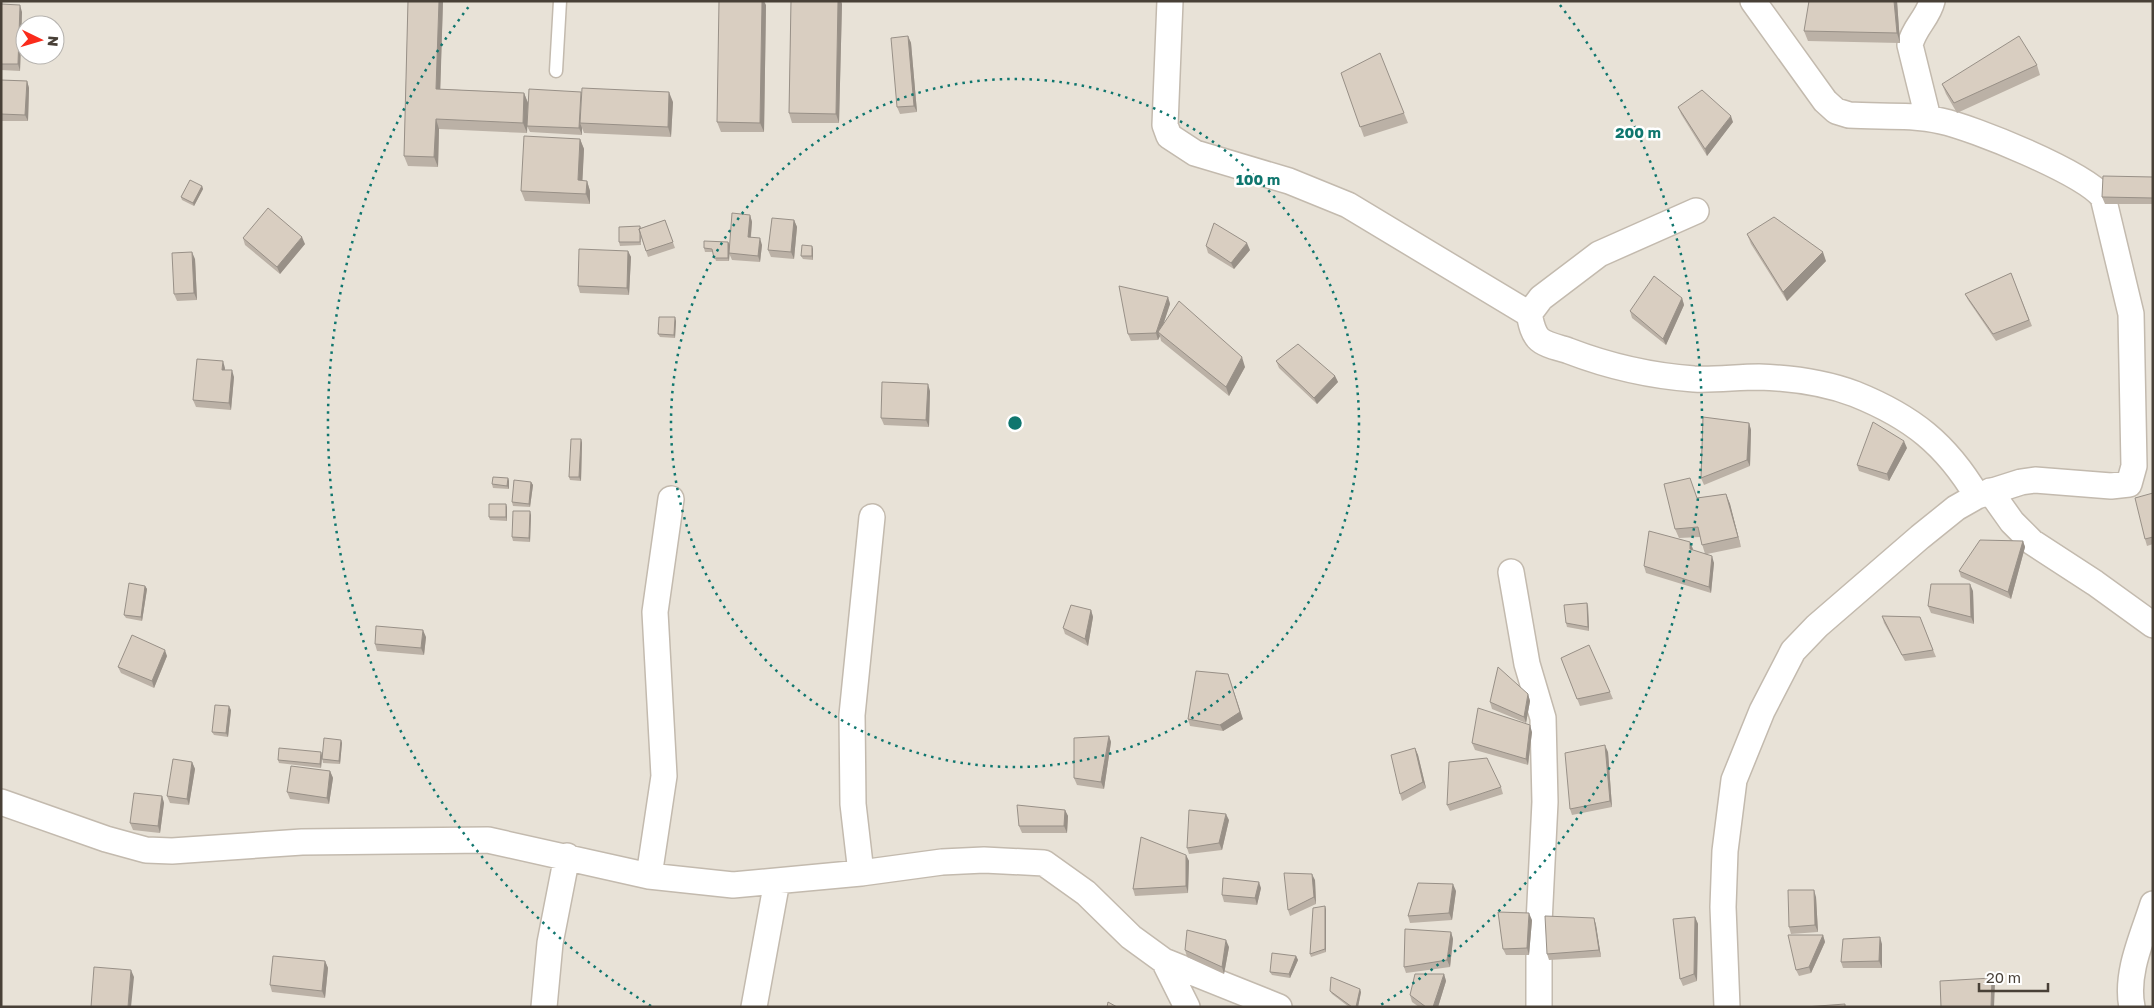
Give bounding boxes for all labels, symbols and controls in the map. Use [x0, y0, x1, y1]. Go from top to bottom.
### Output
north arrow [15, 15, 65, 65]
text: N [45, 35, 62, 47]
text: 200 m [1615, 123, 1661, 141]
text: 100 m [1236, 170, 1280, 188]
centre of rings [1006, 414, 1024, 432]
scale bar [1979, 960, 2048, 992]
text: 20 m [1986, 968, 2021, 986]

